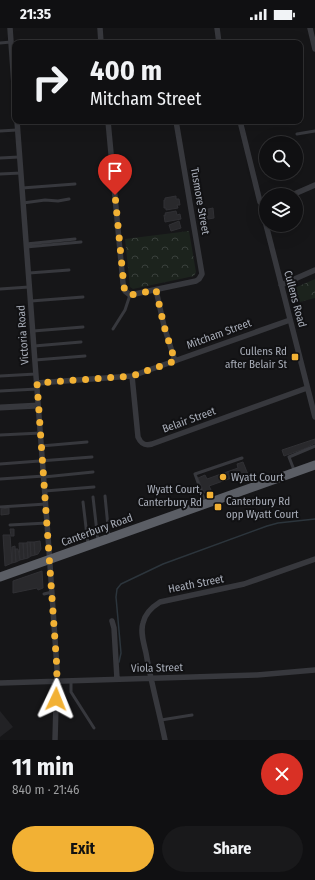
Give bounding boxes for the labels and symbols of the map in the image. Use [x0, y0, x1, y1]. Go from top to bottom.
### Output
pin [98, 154, 132, 195]
street label: Tusmore Street [188, 166, 212, 236]
street label: Cullens Road [281, 269, 309, 329]
street label: Victoria Road [14, 305, 32, 365]
street label: Mitcham Street [185, 316, 254, 352]
place label: Cullens Rd after Belair St [225, 345, 287, 371]
marker: Cullens Rd after Belair St [290, 352, 300, 362]
street label: Belair Street [160, 404, 218, 436]
place label: Wyatt Court [231, 471, 284, 484]
marker: Wyatt Court [218, 472, 228, 482]
place label: Wyatt Court, Canterbury Rd [138, 483, 202, 509]
marker: Wyatt Court, Canterbury Rd [205, 490, 215, 500]
place label: Canterbury Rd opp Wyatt Court [226, 495, 299, 521]
marker: Canterbury Rd opp Wyatt Court [213, 502, 223, 512]
street label: Canterbury Road [59, 511, 135, 549]
street label: Heath Street [167, 572, 225, 596]
street label: Viola Street [131, 661, 184, 675]
position arrow [35, 678, 77, 720]

